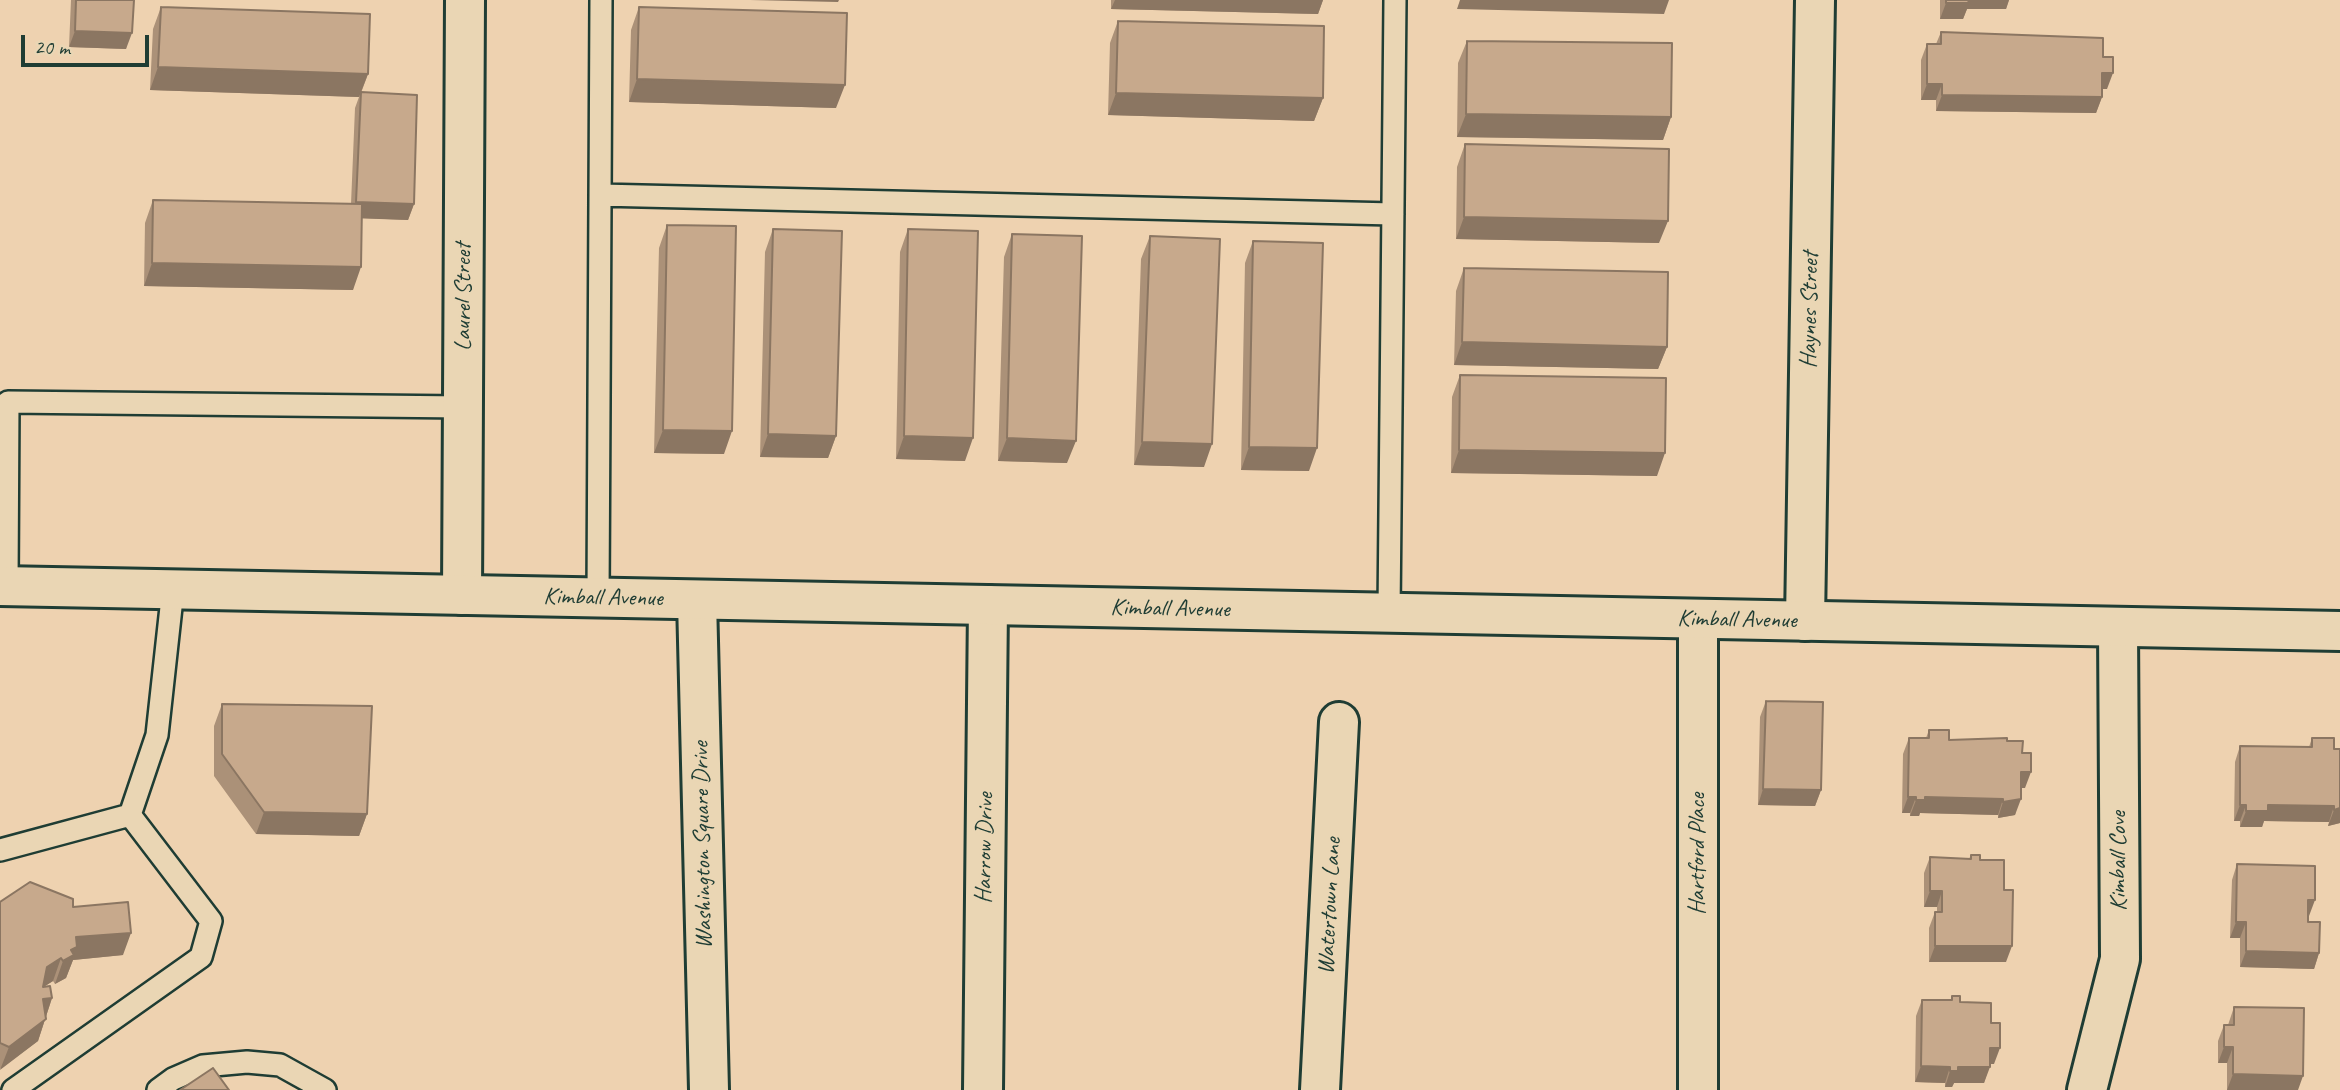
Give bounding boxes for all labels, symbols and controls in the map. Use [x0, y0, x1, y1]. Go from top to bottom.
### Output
scale bar [24, 21, 152, 65]
text: 20 m [34, 34, 70, 60]
street label: Laurel Street [450, 243, 478, 351]
street label: Haynes Street [1795, 251, 1825, 369]
street label: Kimball Avenue [543, 583, 663, 613]
street label: Kimball Avenue [1110, 594, 1230, 624]
street label: Kimball Avenue [1677, 605, 1797, 635]
street label: Washington Square Drive [687, 741, 719, 949]
street label: Harrow Drive [970, 792, 1000, 904]
street label: Hartford Place [1684, 793, 1712, 915]
street label: Kimball Cove [2105, 811, 2133, 911]
street label: Watertown Lane [1312, 837, 1348, 975]

